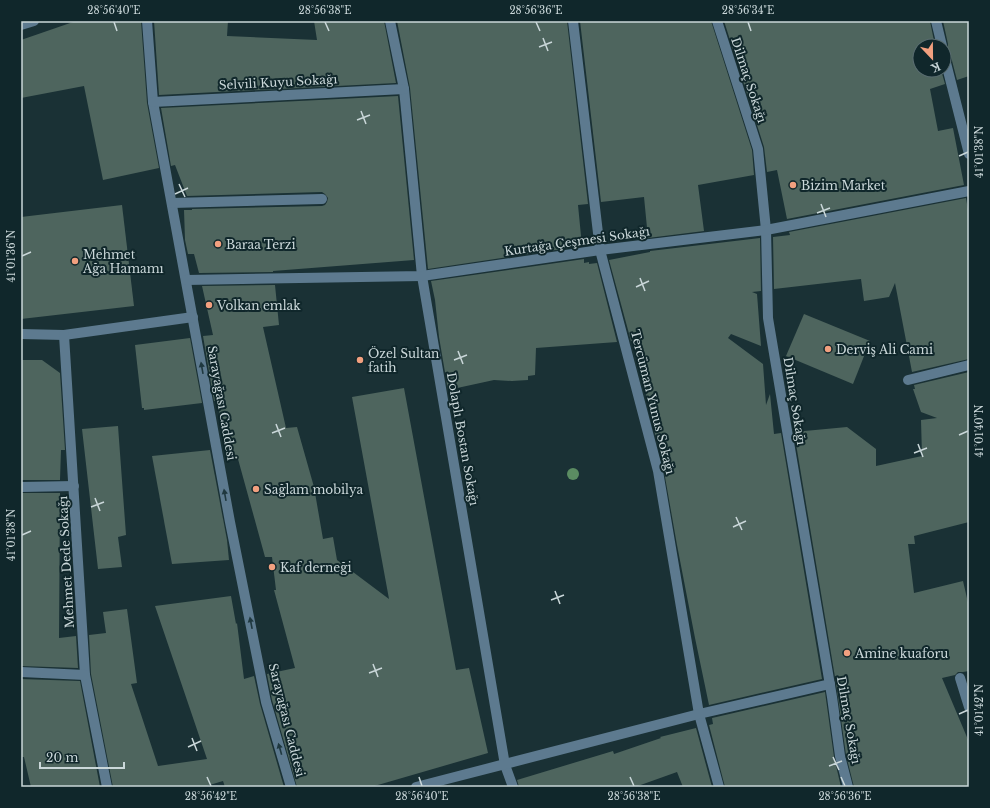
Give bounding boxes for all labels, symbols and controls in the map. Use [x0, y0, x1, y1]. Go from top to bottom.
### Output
text: 28°56'40"E [87, 4, 141, 17]
text: 28°56'38"E [299, 4, 351, 17]
text: 28°56'36"E [509, 4, 563, 17]
text: 28°56'34"E [722, 4, 774, 17]
street label: Dilmaç Sokağı [728, 35, 770, 125]
north arrow [912, 38, 952, 78]
text: K [928, 59, 943, 76]
street label: Selvili Kuyu Sokağı [218, 71, 338, 93]
text: 41°01'38"N [973, 126, 986, 178]
place label: Bizim Market [801, 178, 886, 193]
marker: Bizim Market [788, 180, 798, 190]
street label: Kurtağa Çeşmesi Sokağı [503, 223, 651, 259]
text: 41°01'36"N [5, 230, 18, 282]
place label: Baraa Terzi [226, 237, 296, 252]
marker: Baraa Terzi [213, 239, 223, 249]
place label: Mehmet Ağa Hamamı [82, 247, 164, 276]
marker: Mehmet Ağa Hamamı [70, 256, 80, 266]
place label: Volkan emlak [216, 298, 301, 313]
marker: Volkan emlak [204, 300, 214, 310]
street label: Tercüman Yunus Sokağı [628, 328, 678, 476]
place label: Derviş Ali Cami [836, 342, 933, 357]
street label: Sarayağası Caddesi [205, 344, 239, 462]
marker: Derviş Ali Cami [823, 344, 833, 354]
place label: Özel Sultan fatih [368, 345, 439, 375]
marker: Özel Sultan fatih [355, 355, 365, 365]
street label: Dilmaç Sokağı [781, 356, 809, 446]
one-way arrow [199, 361, 205, 374]
street label: Dolaplı Bostan Sokağı [444, 371, 482, 507]
text: 41°01'40"N [973, 405, 986, 457]
place label: Sağlam mobilya [264, 482, 363, 497]
marker: Sağlam mobilya [251, 484, 261, 494]
one-way arrow [222, 489, 228, 502]
street label: Mehmet Dede Sokağı [55, 495, 77, 629]
text: 41°01'38"N [5, 509, 18, 561]
place label: Kaf derneği [280, 560, 352, 575]
marker: Kaf derneği [267, 562, 277, 572]
one-way arrow [247, 617, 253, 629]
place label: Amine kuaforu [854, 646, 948, 661]
marker: Amine kuaforu [842, 648, 852, 658]
street label: Sarayağası Caddesi [266, 662, 308, 778]
street label: Dilmaç Sokağı [834, 675, 864, 765]
text: 41°01'42"N [973, 684, 986, 736]
one-way arrow [277, 743, 283, 755]
scale bar [40, 744, 124, 770]
text: 20 m [46, 750, 78, 765]
text: 28°56'42"E [185, 790, 237, 803]
text: 28°56'40"E [395, 790, 449, 803]
text: 28°56'38"E [608, 790, 660, 803]
text: 28°56'36"E [818, 790, 872, 803]

